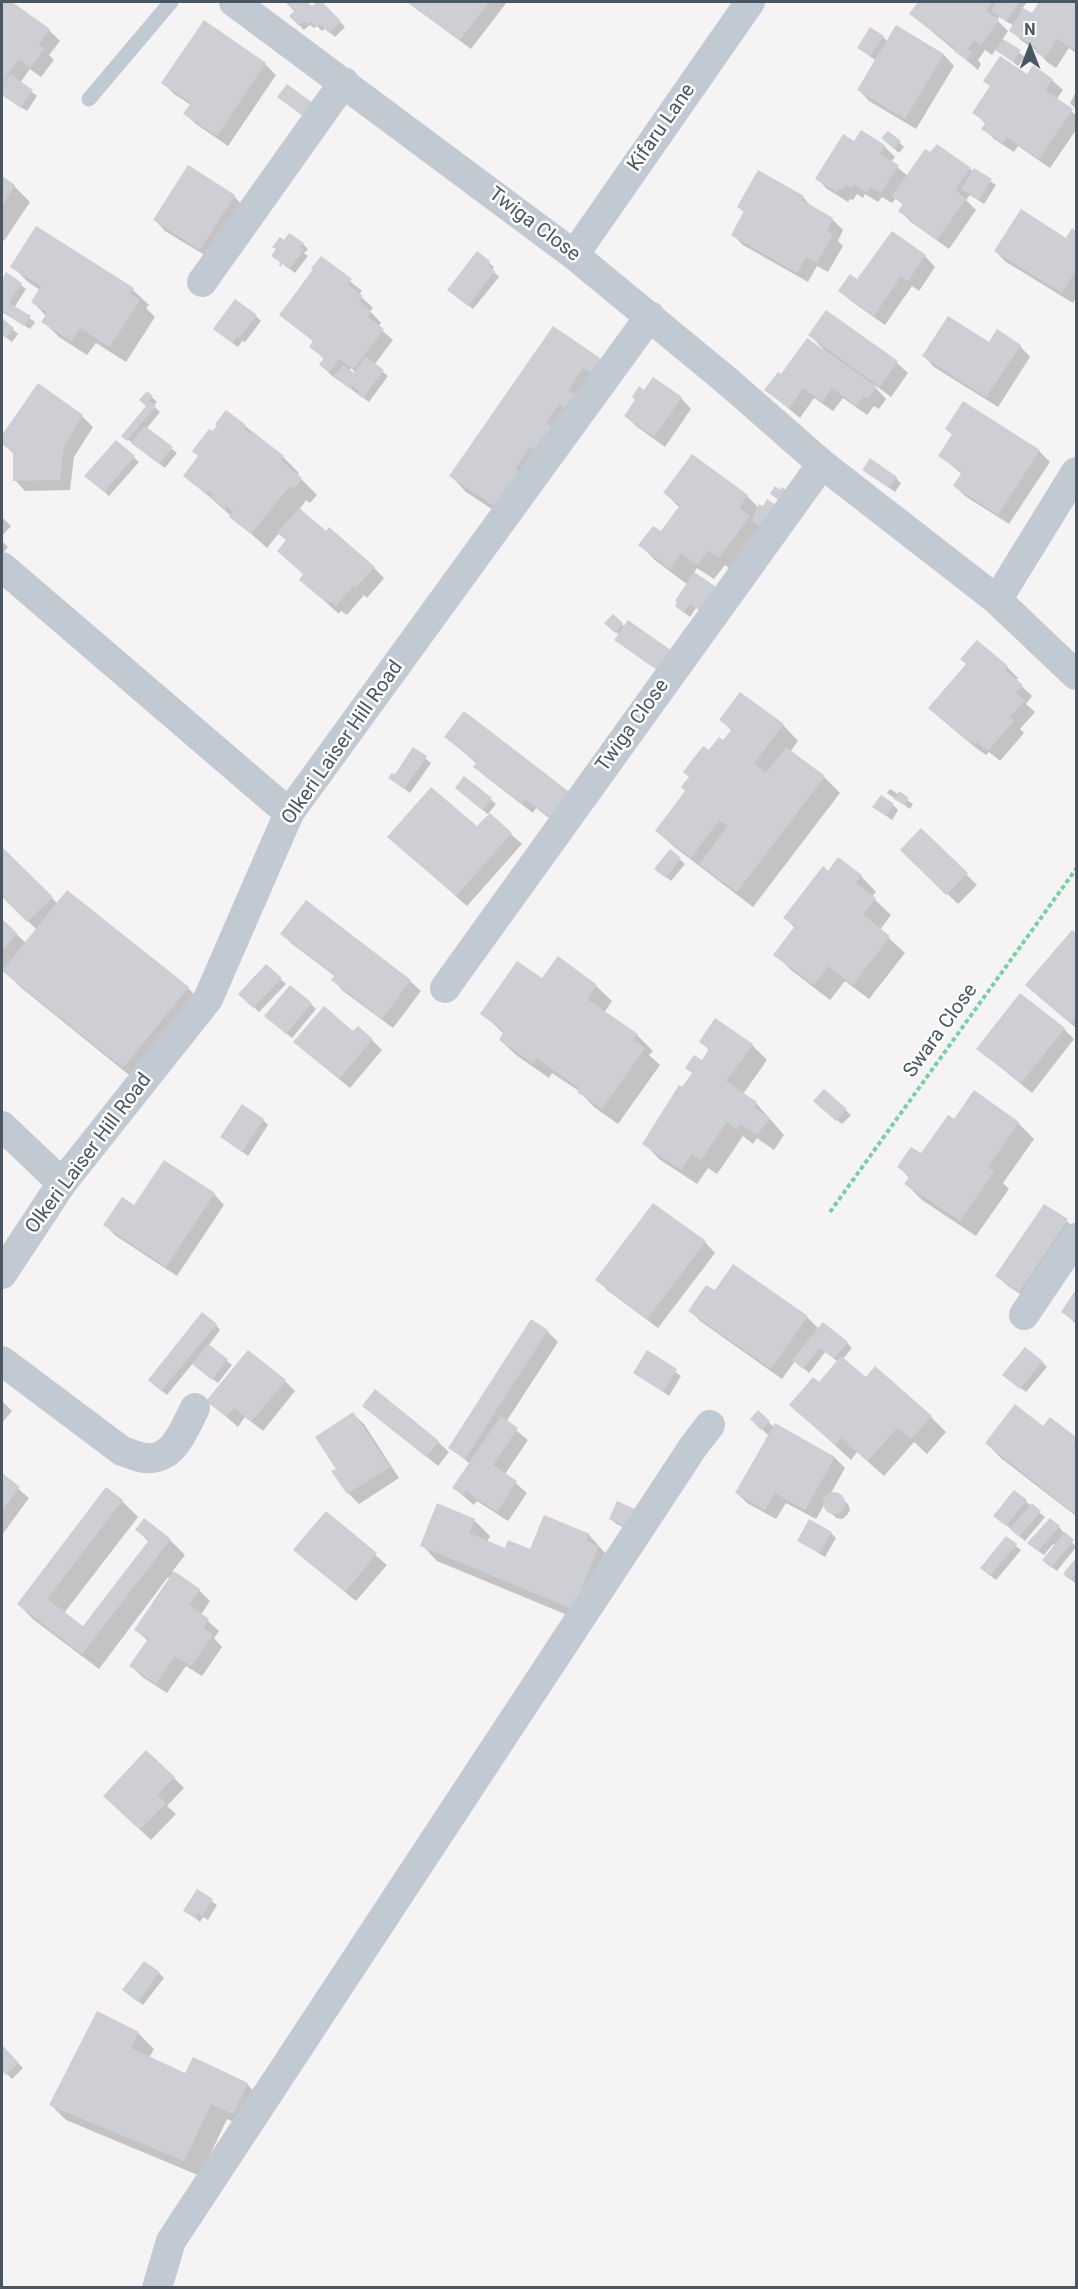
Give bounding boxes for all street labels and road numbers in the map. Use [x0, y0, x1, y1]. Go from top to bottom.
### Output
street label: Kifaru Lane [623, 80, 701, 176]
street label: Twiga Close [483, 183, 585, 267]
street label: Olkeri Laiser Hill Road [277, 656, 409, 830]
street label: Twiga Close [591, 675, 675, 777]
street label: Swara Close [899, 979, 983, 1083]
street label: Olkeri Laiser Hill Road [21, 1069, 157, 1239]

